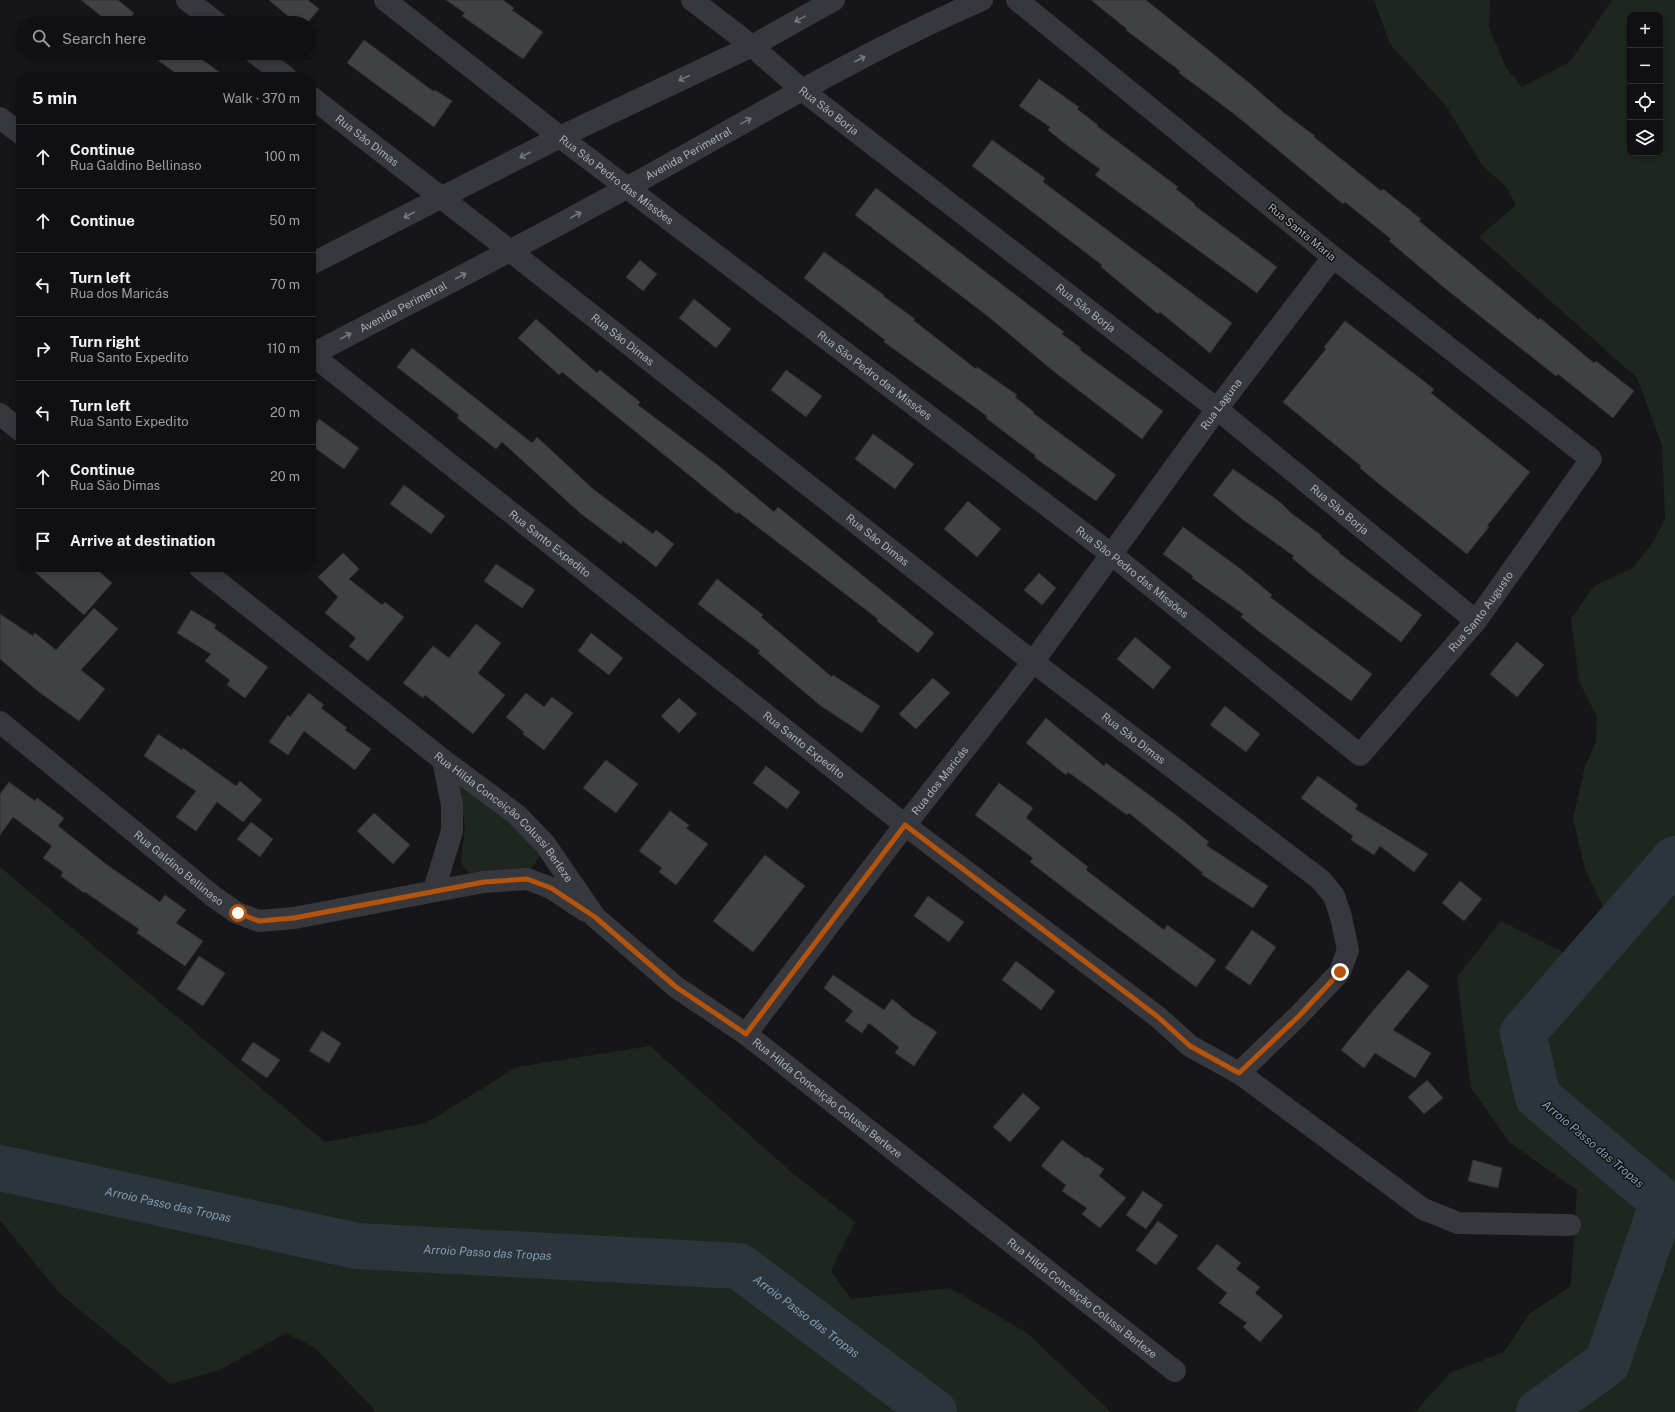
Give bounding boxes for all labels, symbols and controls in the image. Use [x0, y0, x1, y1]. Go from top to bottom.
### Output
map controls [1627, 12, 1663, 156]
button: + [1627, 12, 1663, 48]
search box [16, 16, 316, 60]
one-way arrow [794, 16, 806, 23]
icon: search [30, 27, 52, 49]
text: Search here [62, 30, 146, 47]
button: − [1627, 48, 1663, 84]
one-way arrow [854, 55, 866, 63]
one-way arrow [678, 75, 690, 82]
street label: Rua São Borja [797, 84, 861, 137]
button: locate [1627, 84, 1663, 120]
text: 5 min [32, 88, 77, 108]
text: Walk · 370 m [223, 91, 300, 106]
street label: Rua São Dimas [333, 112, 401, 169]
one-way arrow [740, 117, 752, 124]
button: layers [1627, 120, 1663, 156]
street label: Avenida Perimetral [643, 124, 734, 182]
street label: Rua São Pedro das Missões [557, 133, 676, 227]
text: Continue [70, 141, 135, 158]
icon: ahead [32, 146, 54, 168]
text: 100 m [264, 149, 300, 164]
one-way arrow [519, 152, 531, 159]
text: Rua Galdino Bellinaso [70, 158, 202, 173]
street label: Rua Santa Maria [1266, 201, 1338, 263]
icon: ahead [32, 210, 54, 232]
one-way arrow [569, 211, 581, 219]
text: Continue [70, 212, 135, 229]
one-way arrow [404, 212, 416, 219]
text: 50 m [269, 213, 300, 228]
text: Turn left [70, 269, 131, 286]
one-way arrow [454, 272, 466, 279]
icon: left [32, 274, 54, 296]
text: 70 m [270, 277, 300, 292]
street label: Avenida Perimetral [357, 279, 449, 334]
street label: Rua São Borja [1054, 281, 1118, 335]
text: Rua dos Maricás [70, 286, 169, 301]
street label: Rua São Dimas [589, 311, 657, 368]
street label: Rua São Pedro das Missões [815, 328, 935, 422]
one-way arrow [339, 332, 351, 340]
text: Turn right [70, 333, 140, 350]
icon: right [32, 338, 54, 360]
text: 110 m [267, 341, 300, 356]
text: Rua Santo Expedito [70, 350, 189, 365]
street label: Rua Laguna [1198, 376, 1244, 432]
text: Turn left [70, 397, 131, 414]
icon: left [32, 402, 54, 424]
text: 20 m [270, 405, 300, 420]
text: Rua Santo Expedito [70, 414, 189, 429]
text: Continue [70, 461, 135, 478]
icon: ahead [32, 466, 54, 488]
text: 20 m [270, 469, 300, 484]
text: Rua São Dimas [70, 478, 160, 493]
street label: Rua São Borja [1308, 482, 1371, 537]
street label: Rua Santo Expedito [507, 508, 593, 579]
street label: Rua São Dimas [844, 511, 912, 568]
street label: Rua São Pedro das Missões [1074, 524, 1191, 620]
icon: arrive [32, 530, 54, 552]
text: Arrive at destination [70, 532, 215, 549]
street label: Rua Santo Augusto [1446, 569, 1515, 654]
street label: Rua Santo Expedito [761, 709, 847, 781]
street label: Rua São Dimas [1100, 710, 1168, 766]
street label: Rua dos Maricás [909, 744, 971, 817]
street label: Rua Hilda Conceição Colussi Berleze [432, 749, 575, 884]
street label: Rua Galdino Bellinaso [132, 828, 226, 908]
route start [229, 904, 247, 922]
route end [1331, 963, 1349, 981]
street label: Rua Hilda Conceição Colussi Berleze [750, 1036, 904, 1160]
water label: Arroio Passo das Tropas [1539, 1097, 1647, 1191]
water label: Arroio Passo das Tropas [104, 1184, 233, 1225]
street label: Rua Hilda Conceição Colussi Berleze [1005, 1236, 1159, 1360]
water label: Arroio Passo das Tropas [423, 1242, 552, 1263]
water label: Arroio Passo das Tropas [751, 1272, 862, 1361]

